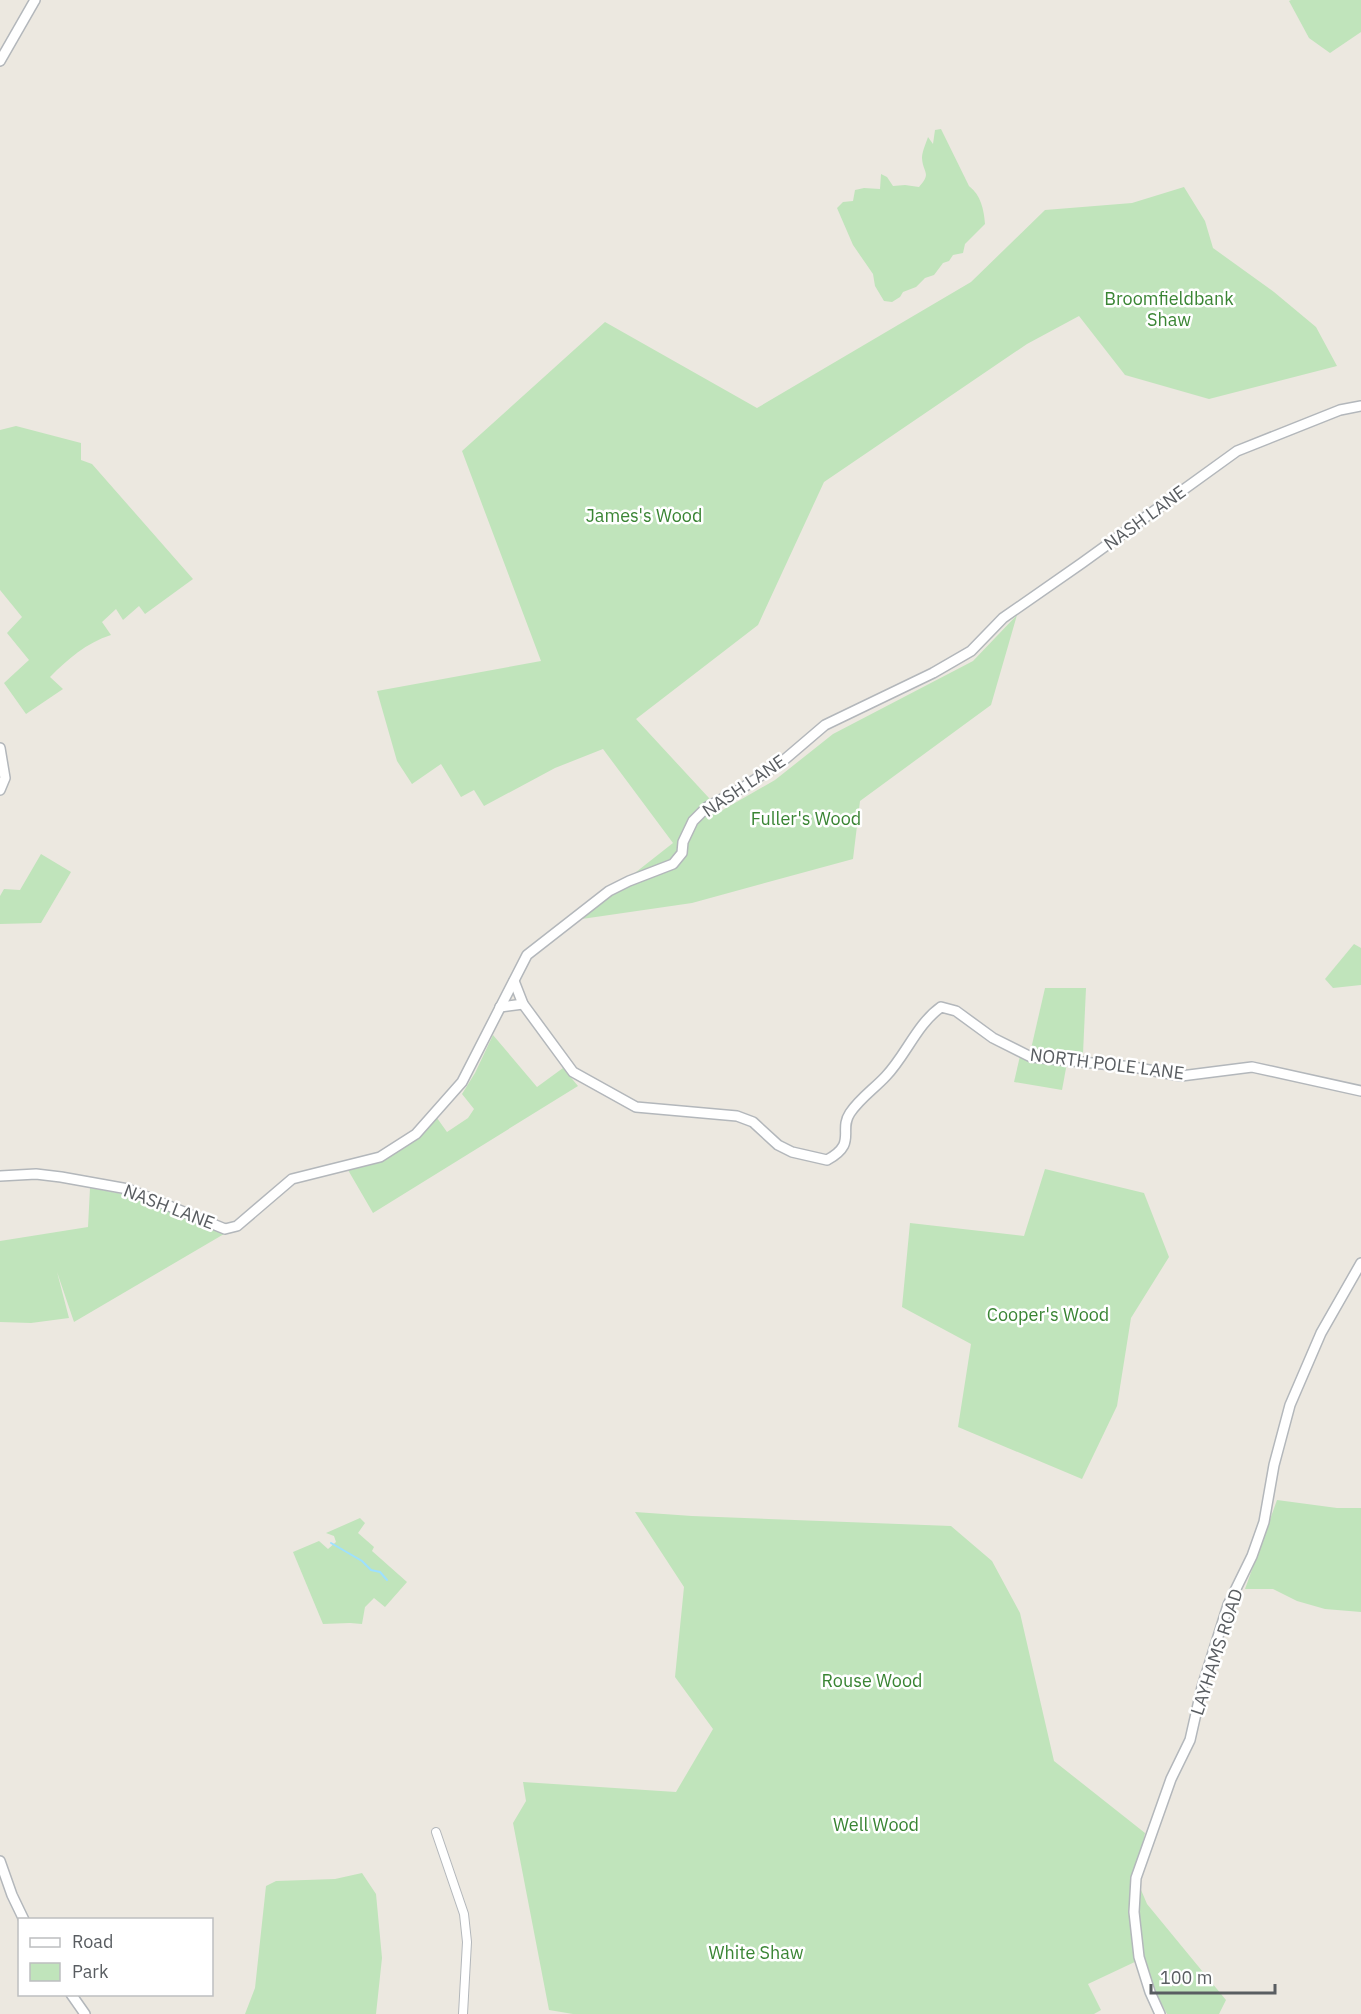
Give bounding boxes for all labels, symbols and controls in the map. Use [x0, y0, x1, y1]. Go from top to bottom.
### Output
park label: Broomfieldbank Shaw [1104, 287, 1234, 331]
street label: NASH LANE [1099, 480, 1190, 555]
park label: James's Wood [586, 504, 702, 527]
street label: NASH LANE [698, 749, 790, 822]
park label: Fuller's Wood [751, 807, 861, 830]
street label: NORTH POLE LANE [1029, 1043, 1186, 1084]
street label: NASH LANE [120, 1179, 218, 1234]
park label: Cooper's Wood [987, 1303, 1109, 1326]
street label: LAYHAMS ROAD [1185, 1586, 1248, 1718]
park label: Rouse Wood [822, 1669, 922, 1692]
park label: Well Wood [833, 1813, 919, 1836]
legend [18, 1918, 213, 1996]
text: Road [72, 1930, 113, 1953]
park label: White Shaw [708, 1941, 804, 1964]
scale bar [1151, 1957, 1276, 1995]
text: Park [72, 1960, 109, 1983]
text: 100 m [1160, 1966, 1212, 1989]

